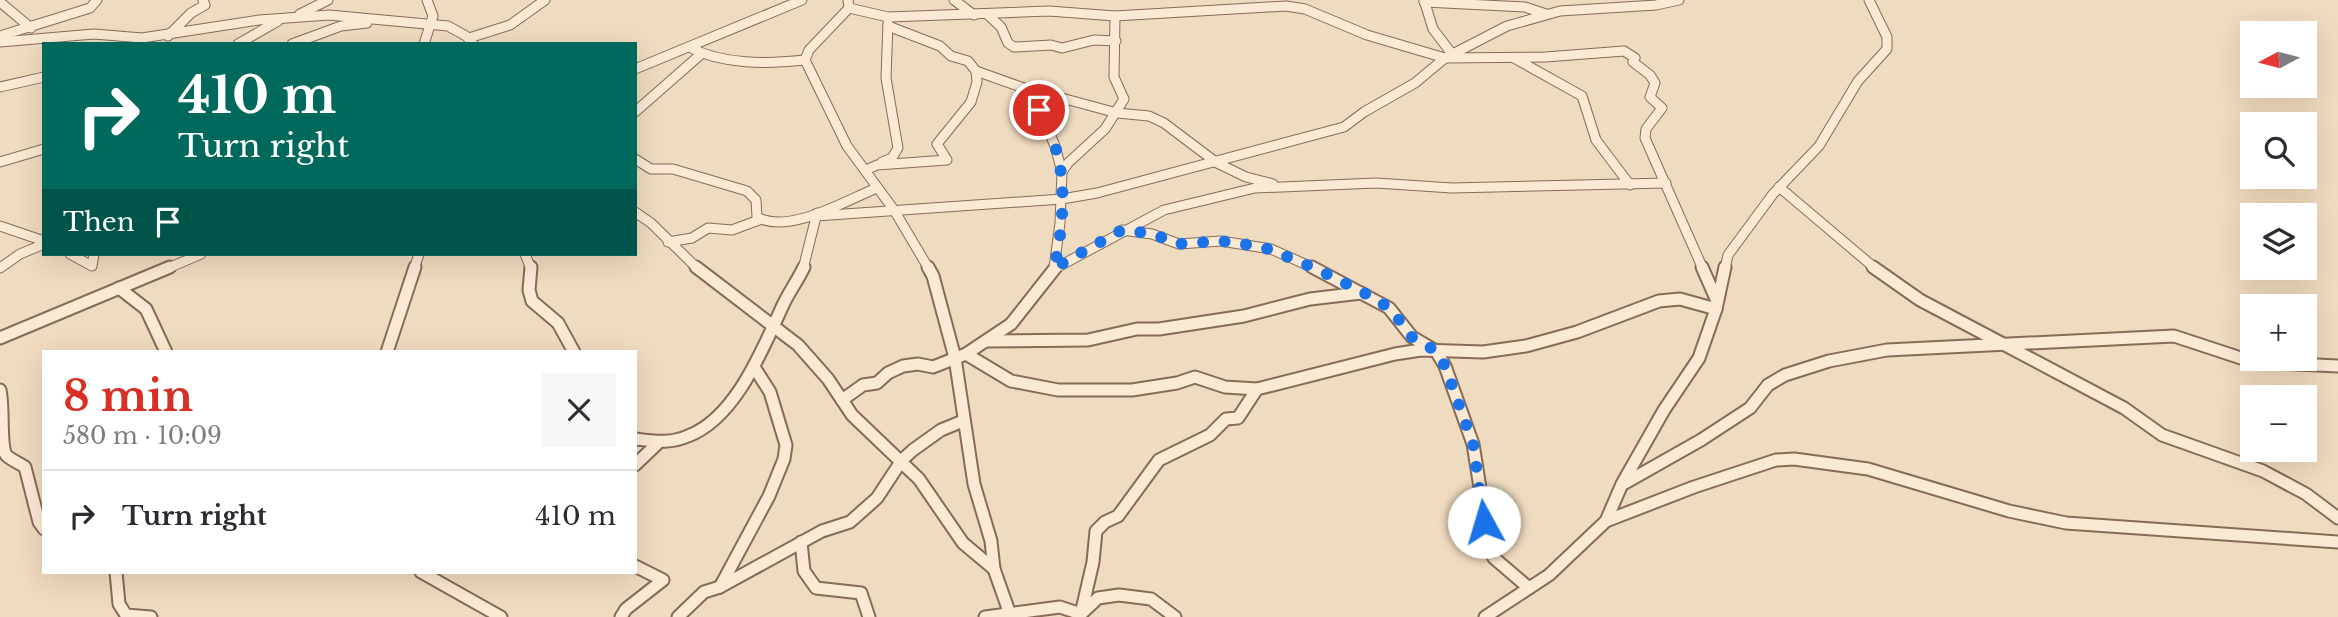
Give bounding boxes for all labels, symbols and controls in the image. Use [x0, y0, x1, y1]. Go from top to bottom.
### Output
north arrow [2240, 21, 2317, 98]
map controls [2240, 21, 2317, 462]
text: 410 m [178, 65, 336, 126]
icon: right [63, 70, 154, 161]
pin [1009, 80, 1069, 140]
icon: arrive [1020, 91, 1058, 129]
button: search [2240, 112, 2317, 189]
text: Turn right [178, 126, 349, 166]
icon: arrive [149, 203, 187, 241]
button: layers [2240, 203, 2317, 280]
text: Then [63, 206, 135, 238]
button: + [2240, 294, 2317, 371]
text: 8 min [63, 370, 193, 422]
button: close [542, 373, 616, 447]
button: − [2240, 385, 2317, 462]
text: 580 m · 10:09 [63, 422, 222, 450]
position arrow [1447, 485, 1521, 559]
icon: right [63, 497, 101, 535]
text: Turn right [122, 500, 267, 532]
text: 410 m [535, 500, 616, 532]

